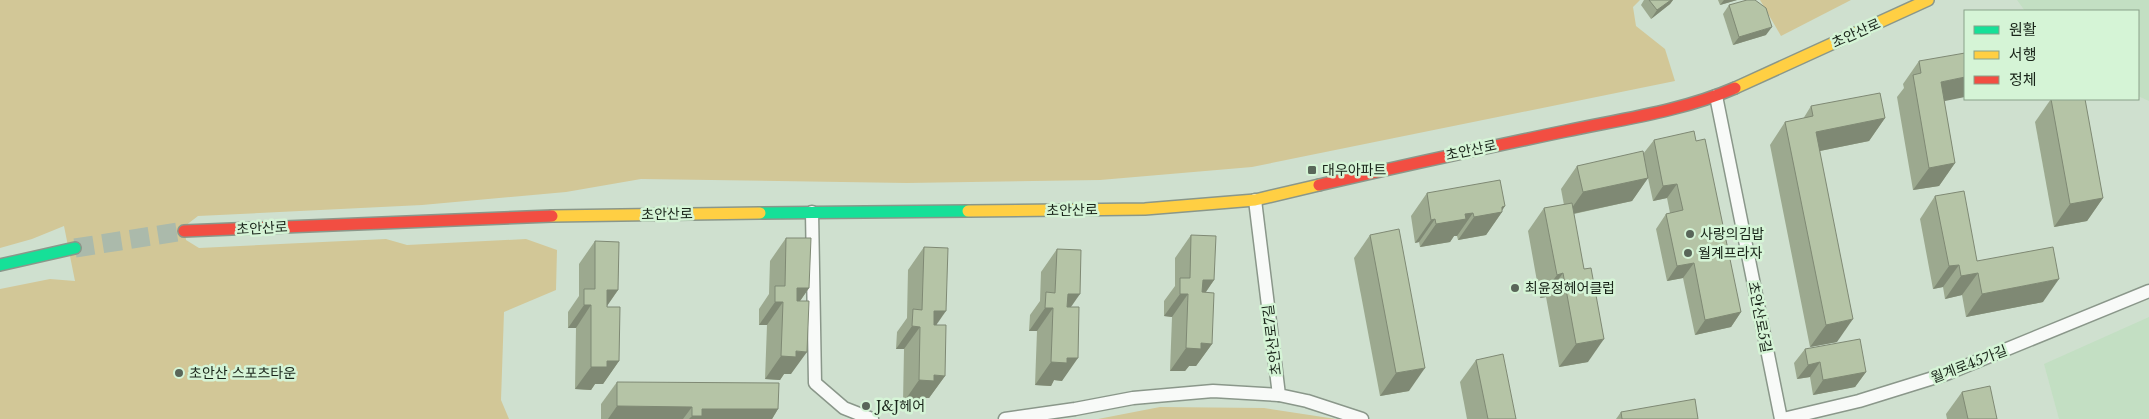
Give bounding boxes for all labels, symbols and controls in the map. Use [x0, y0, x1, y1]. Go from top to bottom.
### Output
legend [1964, 10, 2139, 100]
street label: 초안산로 [1829, 14, 1883, 52]
text: 원활 [2009, 20, 2037, 39]
text: 서행 [2009, 45, 2037, 64]
text: 정체 [2009, 70, 2037, 89]
street label: 초안산로 [1444, 136, 1498, 164]
place label: 대우아파트 [1322, 161, 1387, 179]
marker: 대우아파트 [1306, 164, 1318, 176]
street label: 초안산로 [1046, 201, 1098, 219]
street label: 초안산로 [641, 205, 693, 223]
street label: 초안산로 [236, 218, 288, 238]
place label: 사랑의김밥 [1700, 225, 1765, 243]
marker: 사랑의김밥 [1684, 228, 1696, 240]
place label: 월계프라자 [1698, 244, 1763, 262]
marker: 월계프라자 [1682, 247, 1694, 259]
place label: 최윤정헤어클럽 [1525, 279, 1615, 297]
street label: 초안산로5길 [1744, 280, 1776, 354]
marker: 최윤정헤어클럽 [1509, 282, 1521, 294]
street label: 초안산로7길 [1259, 303, 1285, 377]
street label: 월계로45가길 [1928, 341, 2010, 387]
place label: 초안산 스포츠타운 [189, 364, 296, 382]
marker: 초안산 스포츠타운 [173, 367, 185, 379]
place label: J&J헤어 [874, 397, 925, 415]
marker: J&J헤어 [860, 400, 872, 412]

